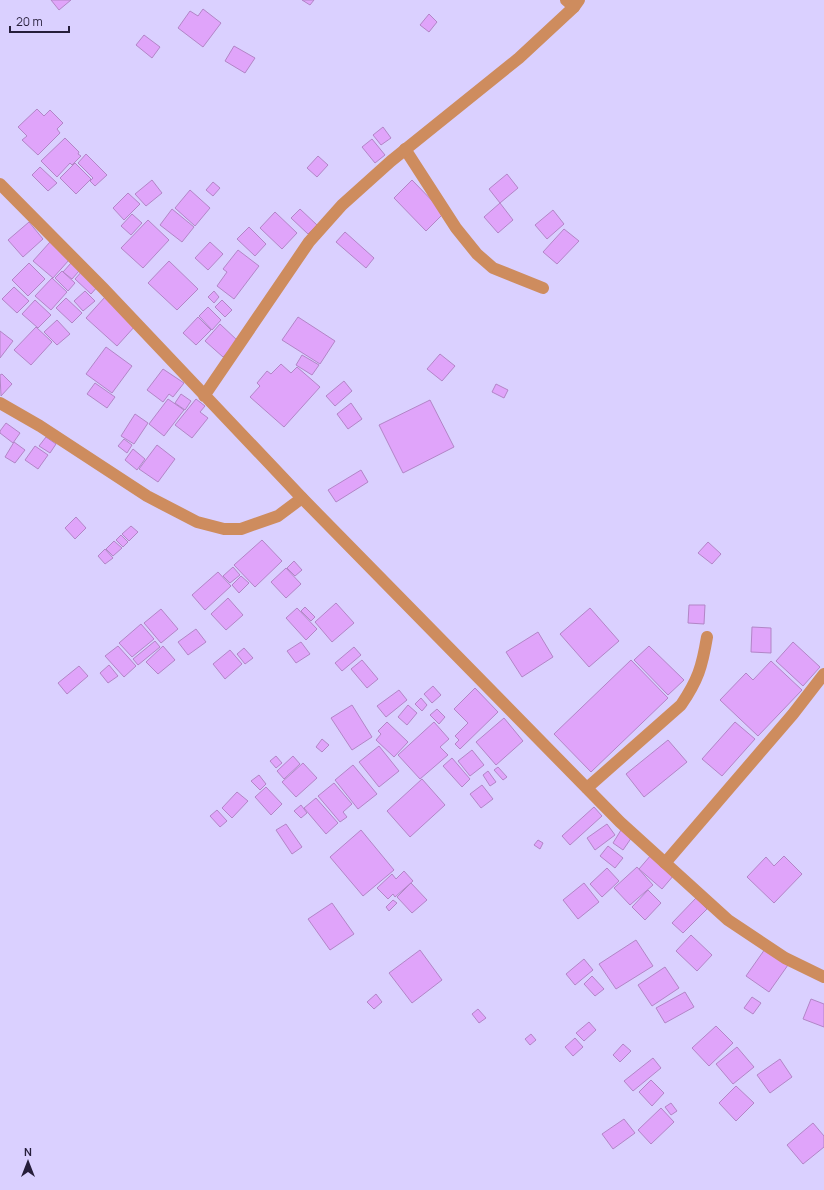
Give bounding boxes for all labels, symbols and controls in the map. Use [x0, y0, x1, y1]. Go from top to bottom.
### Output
scale bar [10, 8, 69, 34]
text: 20 m [16, 13, 43, 30]
north arrow [8, 1142, 48, 1182]
text: N [24, 1144, 32, 1159]

